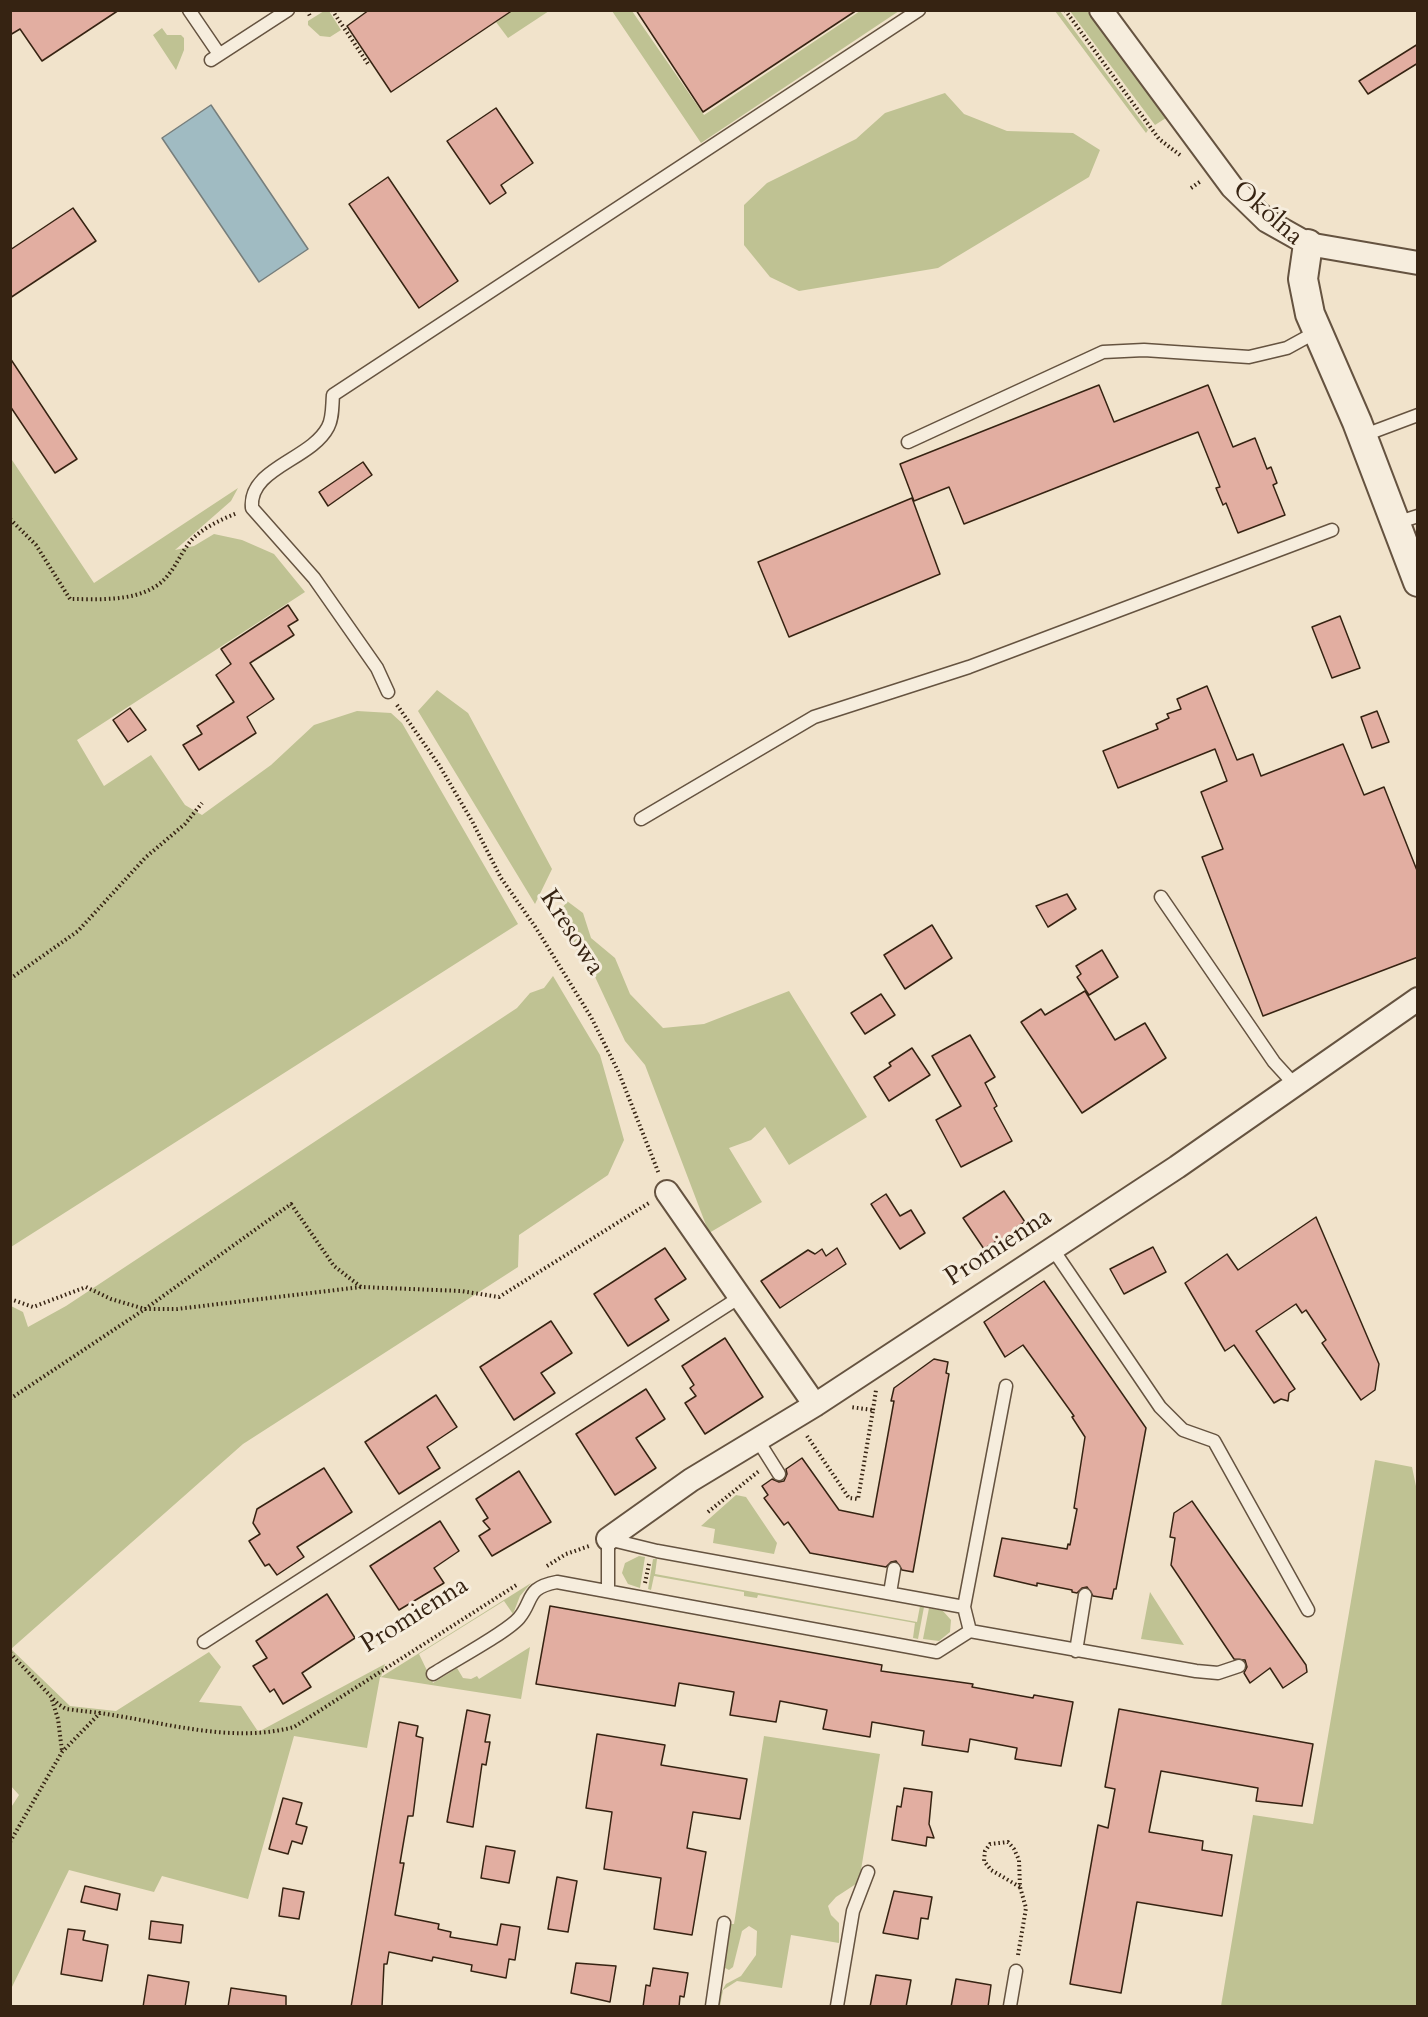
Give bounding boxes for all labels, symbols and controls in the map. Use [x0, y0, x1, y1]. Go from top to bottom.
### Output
street label: Okólna [1225, 175, 1309, 253]
street label: Kresowa [532, 884, 610, 982]
street label: Promienna [940, 1202, 1058, 1294]
street label: Promienna [356, 1571, 474, 1661]

